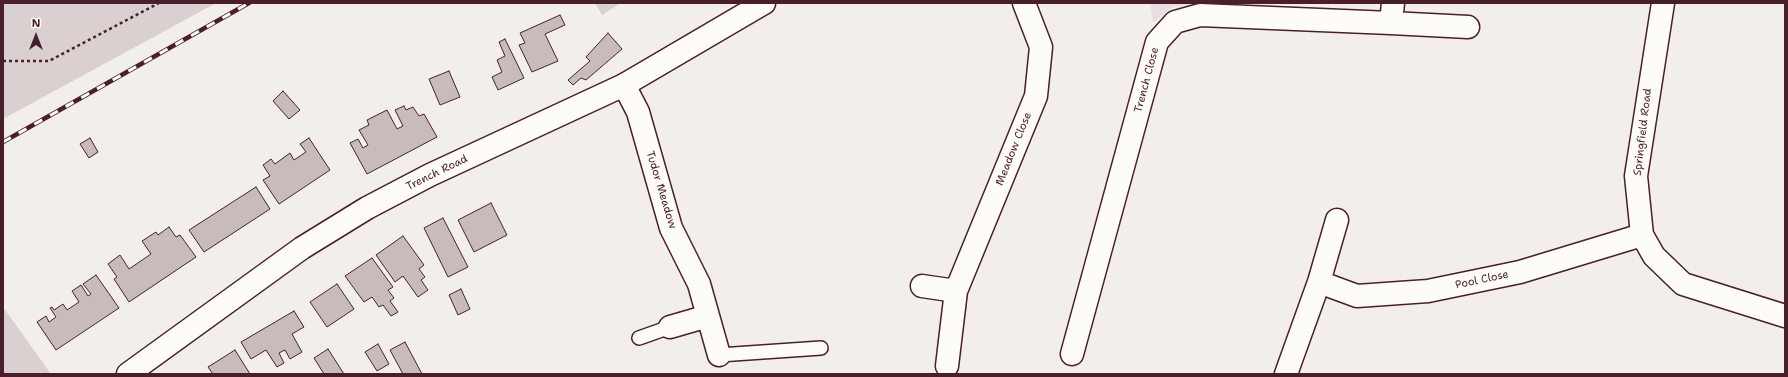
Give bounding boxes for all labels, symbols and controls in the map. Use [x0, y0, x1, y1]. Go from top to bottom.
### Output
north arrow [16, 16, 56, 56]
text: N [32, 16, 40, 31]
street label: Trench Close [1132, 46, 1162, 114]
street label: Springfield Road [1631, 88, 1655, 176]
street label: Meadow Close [993, 110, 1035, 188]
street label: Tudor Meadow [643, 150, 679, 230]
street label: Trench Road [404, 152, 470, 194]
street label: Pool Close [1454, 268, 1510, 292]

